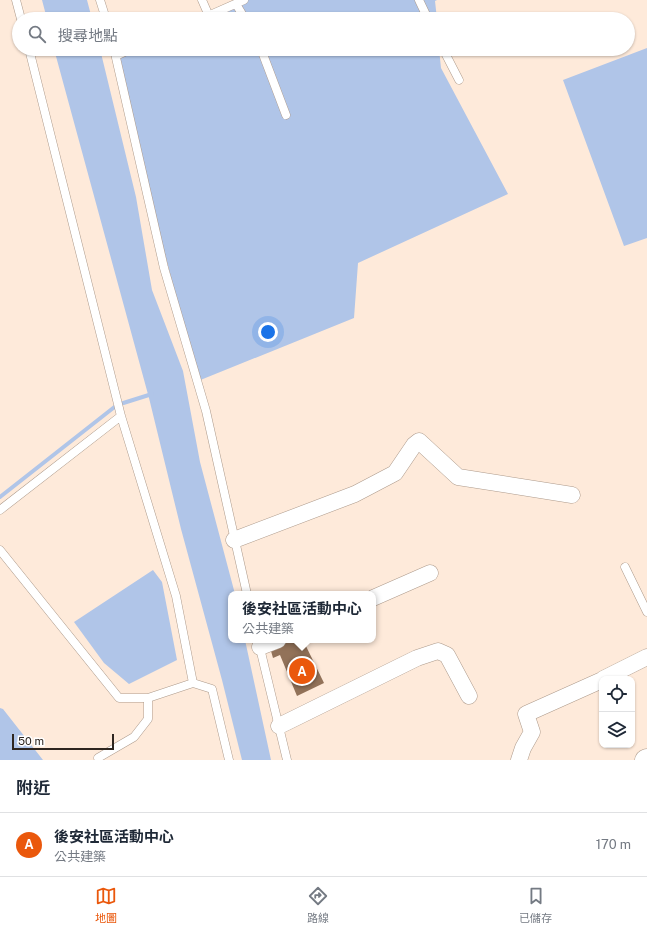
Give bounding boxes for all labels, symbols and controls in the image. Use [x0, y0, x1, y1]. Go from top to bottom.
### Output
search box [12, 12, 635, 56]
icon: search [26, 23, 48, 45]
text: 搜尋地點 [58, 27, 118, 44]
your location [258, 322, 278, 342]
popup [228, 591, 376, 643]
text: 後安社區活動中心 [242, 600, 362, 617]
text: 公共建築 [242, 621, 294, 636]
pin: A [289, 656, 315, 686]
map controls [599, 676, 635, 748]
button: locate [599, 676, 635, 712]
button: layers [599, 712, 635, 748]
scale bar [12, 732, 114, 751]
text: 50 m [18, 735, 44, 747]
text: 附近 [16, 778, 50, 798]
text: 後安社區活動中心 [54, 828, 174, 845]
text: A [24, 837, 34, 852]
text: 170 m [596, 837, 631, 852]
text: 公共建築 [54, 849, 106, 864]
tab: 地圖 [95, 885, 117, 925]
tab: 路線 [307, 885, 329, 925]
tab: 已儲存 [519, 885, 552, 925]

